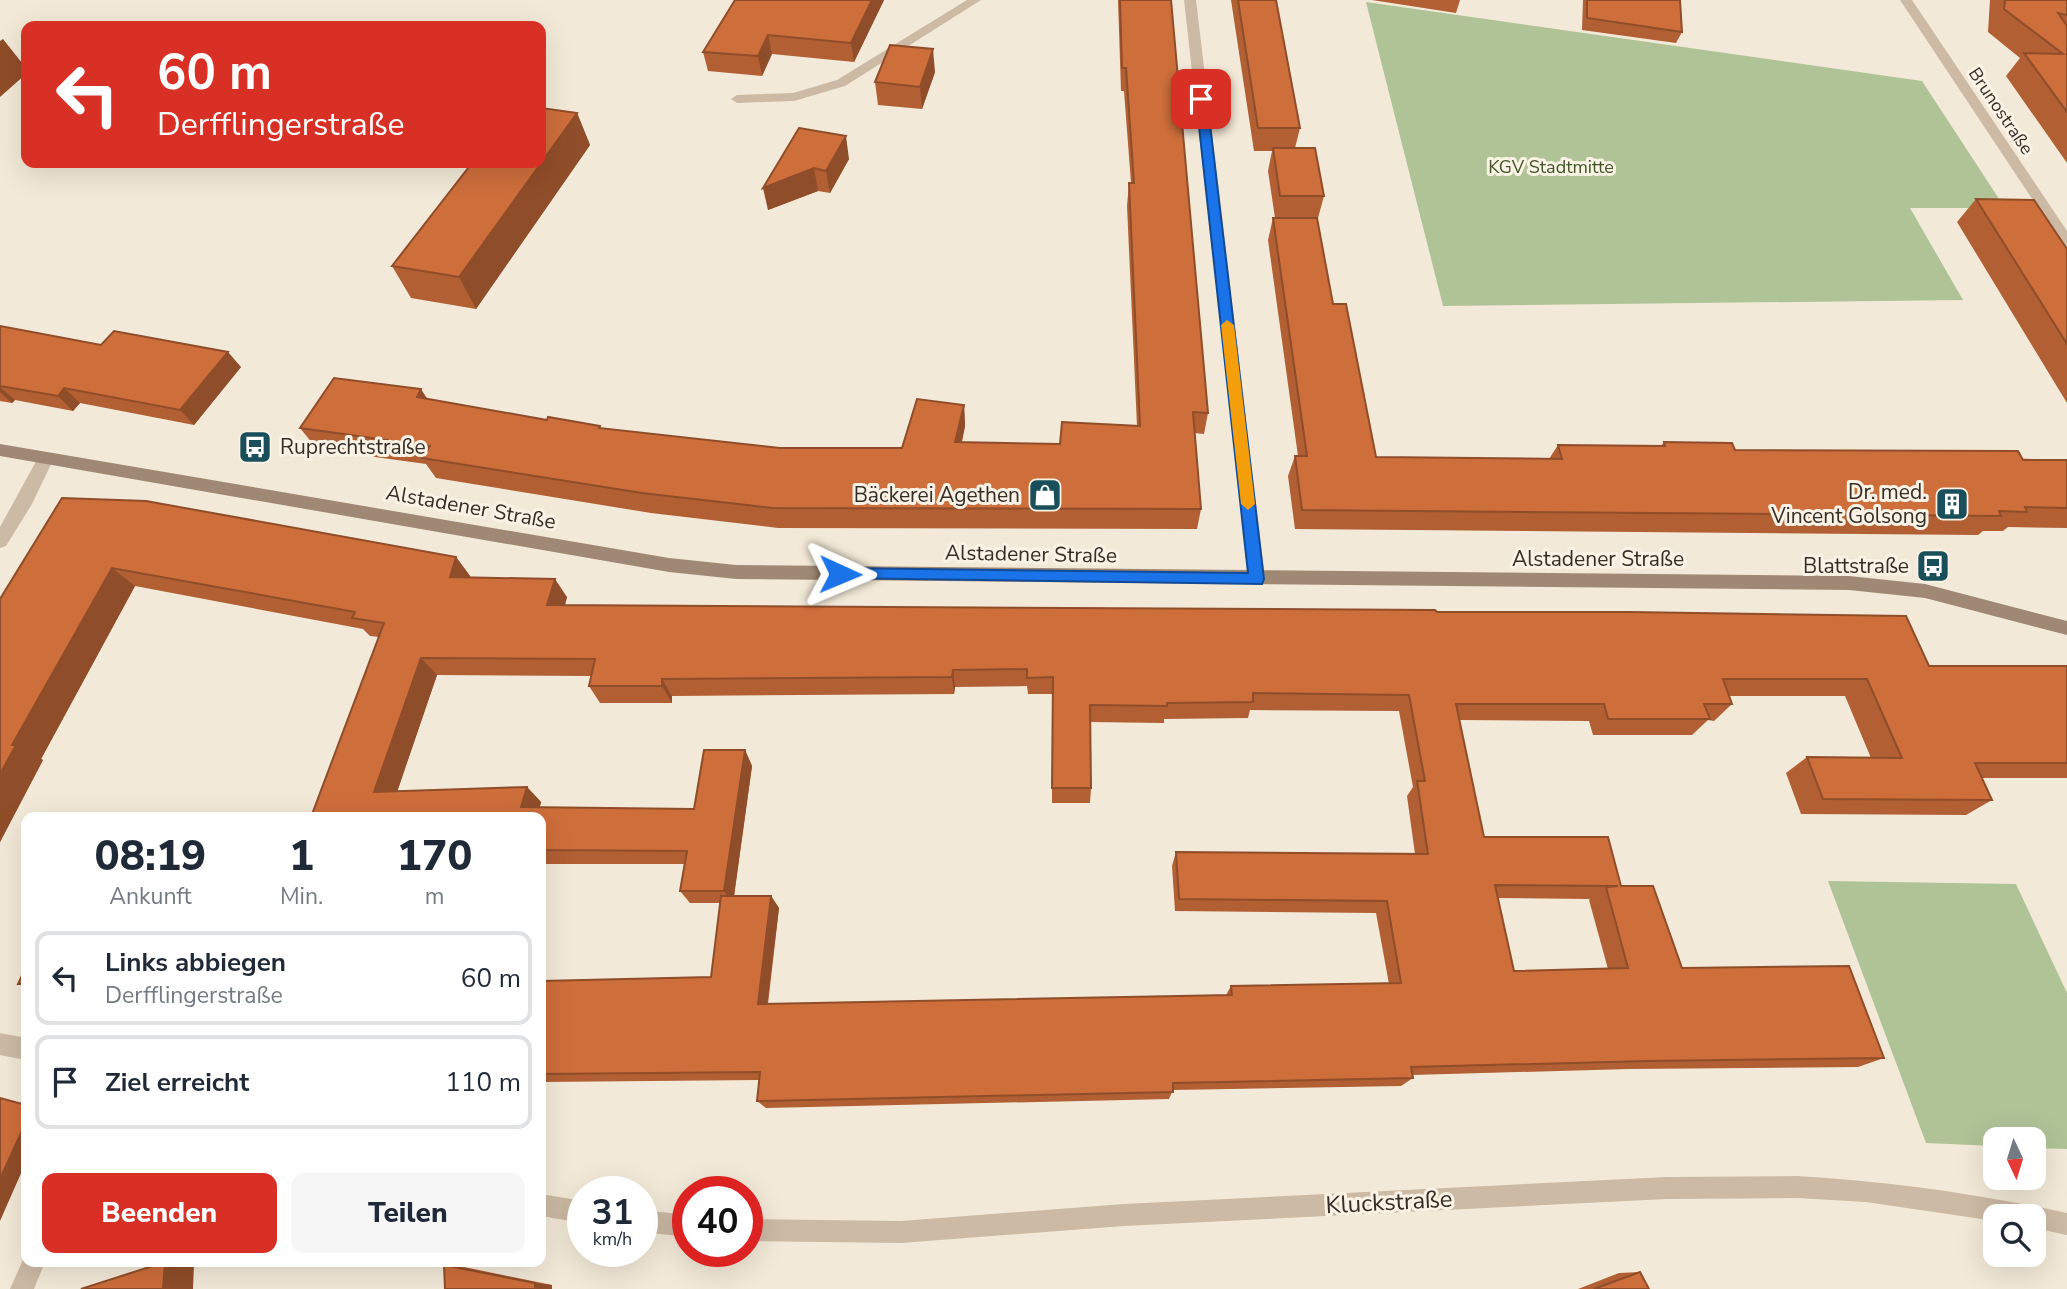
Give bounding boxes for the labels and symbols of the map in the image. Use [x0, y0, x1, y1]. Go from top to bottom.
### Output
street label: Brunostraße [1963, 63, 2039, 159]
pin [1171, 69, 1231, 129]
park label: KGV Stadtmitte [1488, 155, 1614, 179]
bus stop icon: Ruprechtstraße [236, 428, 274, 466]
place label: Ruprechtstraße [280, 433, 426, 461]
shop icon: Bäckerei Agethen [1026, 476, 1064, 514]
street label: Alstadener Straße [384, 478, 558, 536]
place label: Dr. med. Vincent Golsong [1770, 478, 1927, 530]
place label: Bäckerei Agethen [854, 481, 1020, 509]
building icon: Dr. med. Vincent Golsong [1933, 485, 1971, 523]
position arrow [803, 537, 877, 611]
street label: Alstadener Straße [945, 538, 1117, 570]
street label: Alstadener Straße [1512, 545, 1684, 573]
bus stop icon: Blattstraße [1914, 547, 1952, 585]
place label: Blattstraße [1803, 552, 1909, 580]
north arrow [1983, 1127, 2046, 1190]
speed limit sign: 40 [672, 1176, 763, 1267]
street label: Kluckstraße [1325, 1183, 1453, 1221]

